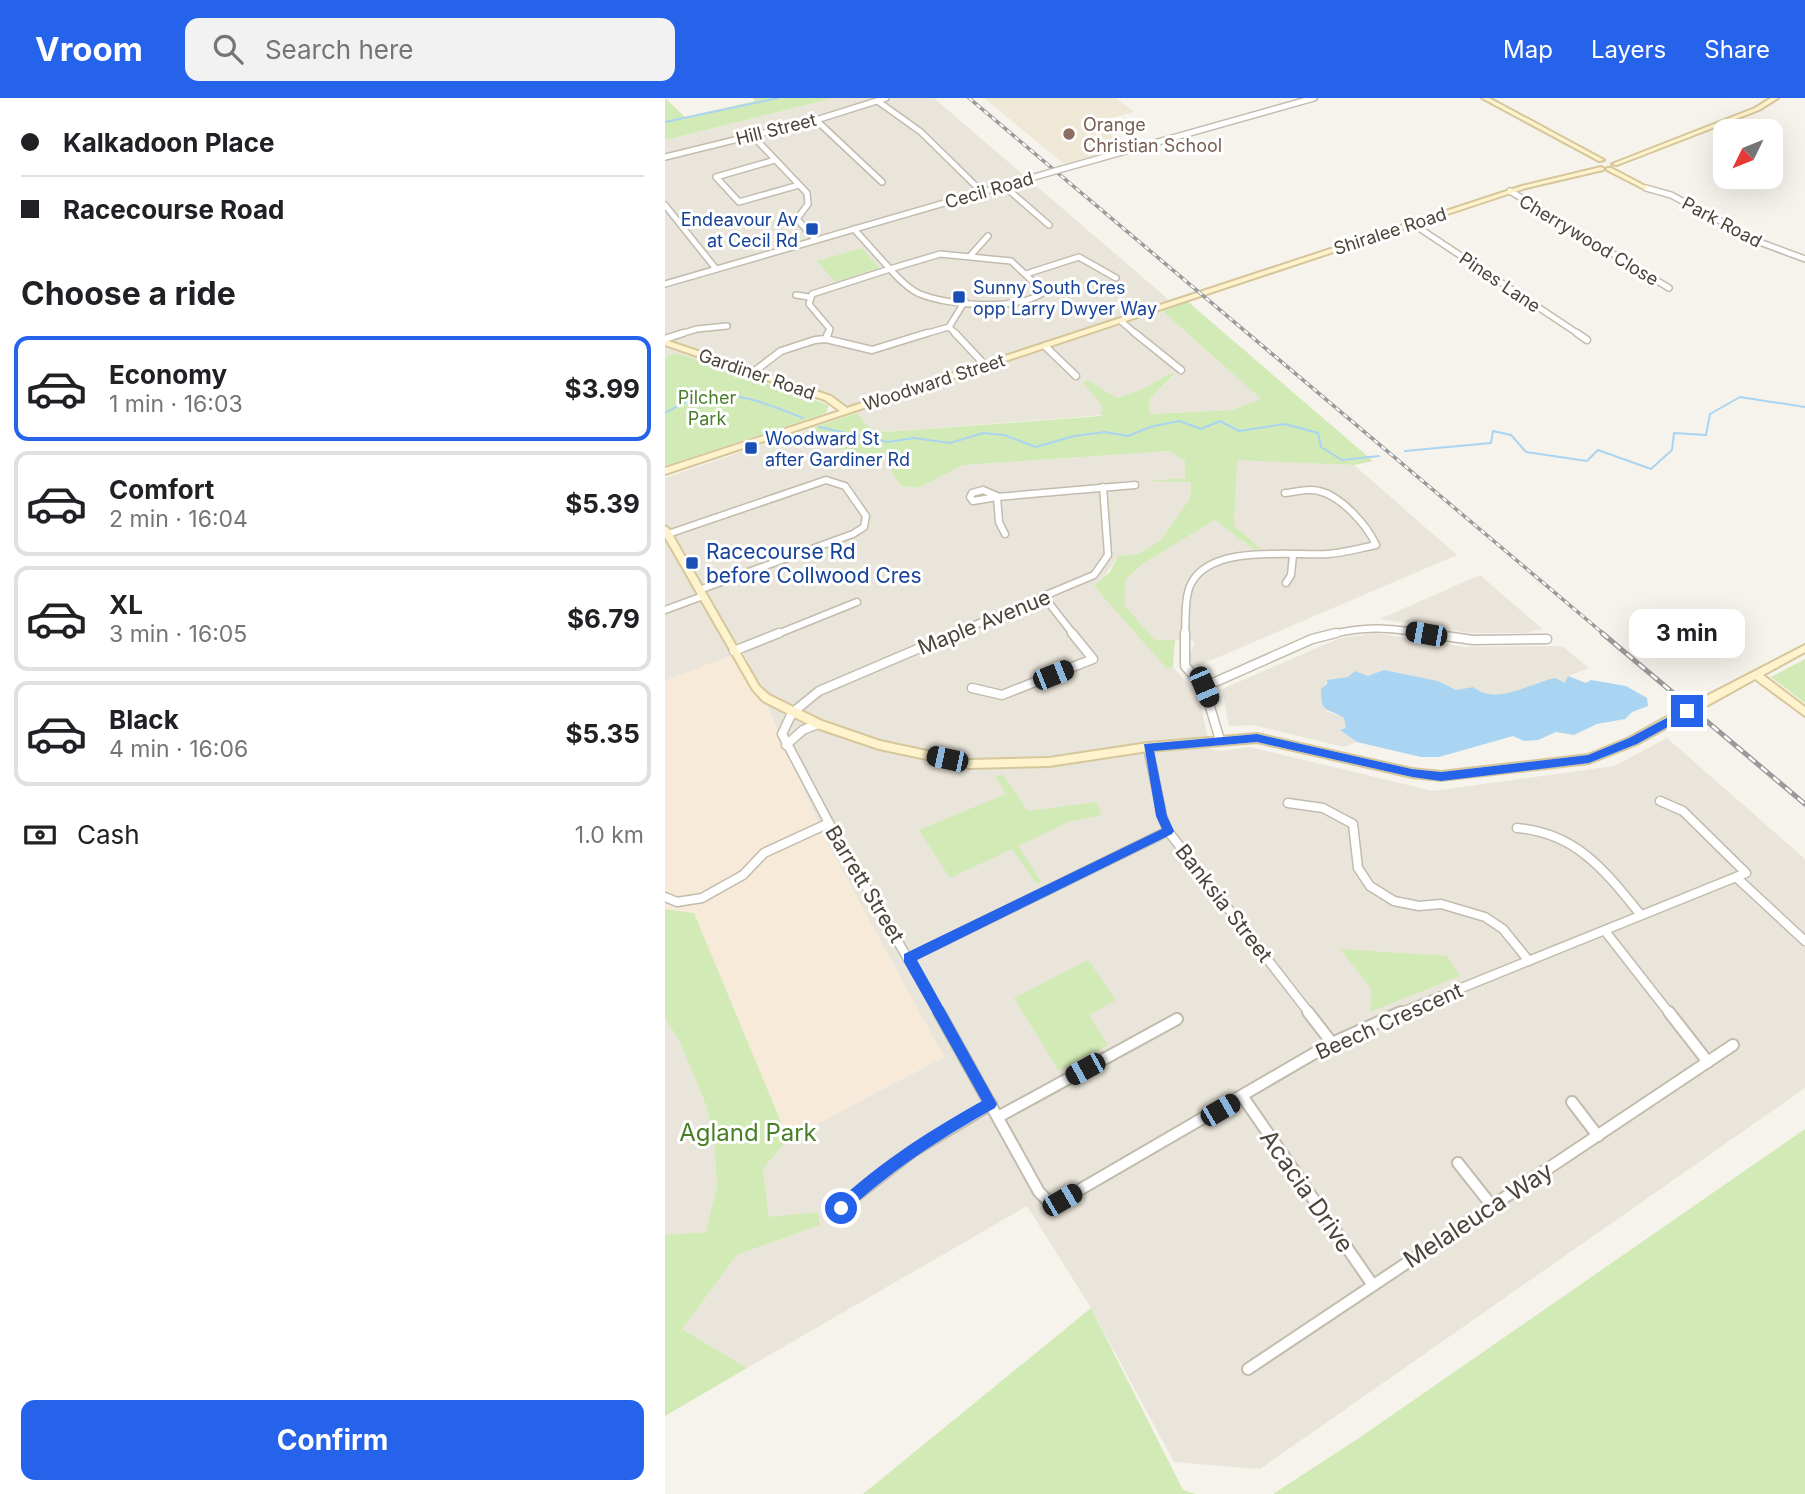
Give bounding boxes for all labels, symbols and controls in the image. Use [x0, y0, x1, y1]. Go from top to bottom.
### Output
search box [185, 18, 675, 81]
text: Vroom [35, 29, 143, 69]
icon: search [209, 30, 247, 68]
text: Search here [265, 34, 414, 65]
text: Map [1503, 35, 1553, 64]
text: Layers [1591, 35, 1666, 64]
text: Share [1704, 35, 1770, 64]
street label: Hill Street [734, 109, 819, 149]
place label: Orange Christian School [1083, 114, 1222, 156]
north arrow [1713, 119, 1783, 189]
map controls [1713, 119, 1783, 189]
marker: Orange Christian School [1061, 126, 1077, 142]
text: Kalkadoon Place [63, 127, 274, 158]
street label: Cecil Road [942, 167, 1036, 213]
street label: Cherrywood Close [1515, 190, 1663, 290]
street label: Park Road [1679, 192, 1765, 252]
text: Racecourse Road [63, 194, 285, 225]
street label: Shiralee Road [1331, 203, 1449, 259]
place label: Endeavour Av at Cecil Rd [681, 209, 798, 251]
marker: Endeavour Av at Cecil Rd [804, 221, 820, 237]
street label: Pines Lane [1456, 247, 1544, 317]
text: Choose a ride [21, 274, 236, 313]
place label: Sunny South Cres opp Larry Dwyer Way [973, 277, 1157, 319]
marker: Sunny South Cres opp Larry Dwyer Way [951, 289, 967, 305]
street label: Gardiner Road [696, 344, 818, 404]
street label: Woodward Street [861, 349, 1008, 415]
icon: car [25, 357, 88, 420]
text: Economy [109, 359, 227, 390]
text: $3.99 [565, 373, 640, 404]
park label: Pilcher Park [678, 387, 736, 429]
text: 1 min · 16:03 [109, 390, 243, 418]
place label: Woodward St after Gardiner Rd [765, 428, 910, 470]
marker: Woodward St after Gardiner Rd [743, 440, 759, 456]
icon: car [25, 472, 88, 535]
text: Comfort [109, 474, 214, 505]
text: $5.39 [565, 488, 640, 519]
text: 2 min · 16:04 [109, 505, 248, 533]
place label: Racecourse Rd before Collwood Cres [706, 539, 922, 588]
marker: Racecourse Rd before Collwood Cres [684, 555, 700, 571]
street label: Maple Avenue [914, 584, 1054, 660]
icon: car [25, 587, 88, 650]
text: XL [109, 589, 143, 620]
text: $6.79 [567, 603, 640, 634]
callout: 3 min [1629, 610, 1745, 658]
text: 3 min [1656, 619, 1718, 647]
text: 3 min · 16:05 [109, 620, 247, 648]
car [1404, 620, 1449, 648]
car [1030, 657, 1077, 693]
car [1187, 664, 1222, 710]
route end [1671, 695, 1703, 727]
icon: car [25, 702, 88, 765]
text: Black [109, 704, 179, 735]
text: $5.35 [565, 718, 640, 749]
text: 4 min · 16:06 [109, 735, 248, 763]
car [925, 744, 970, 774]
icon: cash [21, 816, 59, 854]
text: Cash [77, 819, 140, 850]
text: 1.0 km [575, 821, 644, 849]
street label: Barrett Street [820, 821, 910, 947]
street label: Banksia Street [1170, 839, 1278, 967]
street label: Beech Crescent [1312, 977, 1467, 1065]
car [1062, 1050, 1109, 1088]
car [1197, 1090, 1244, 1130]
park label: Agland Park [679, 1118, 817, 1147]
street label: Acacia Drive [1254, 1124, 1360, 1258]
street label: Melaleuca Way [1398, 1156, 1558, 1274]
car [1039, 1180, 1086, 1220]
route start [825, 1192, 857, 1224]
button: Confirm [21, 1400, 644, 1480]

